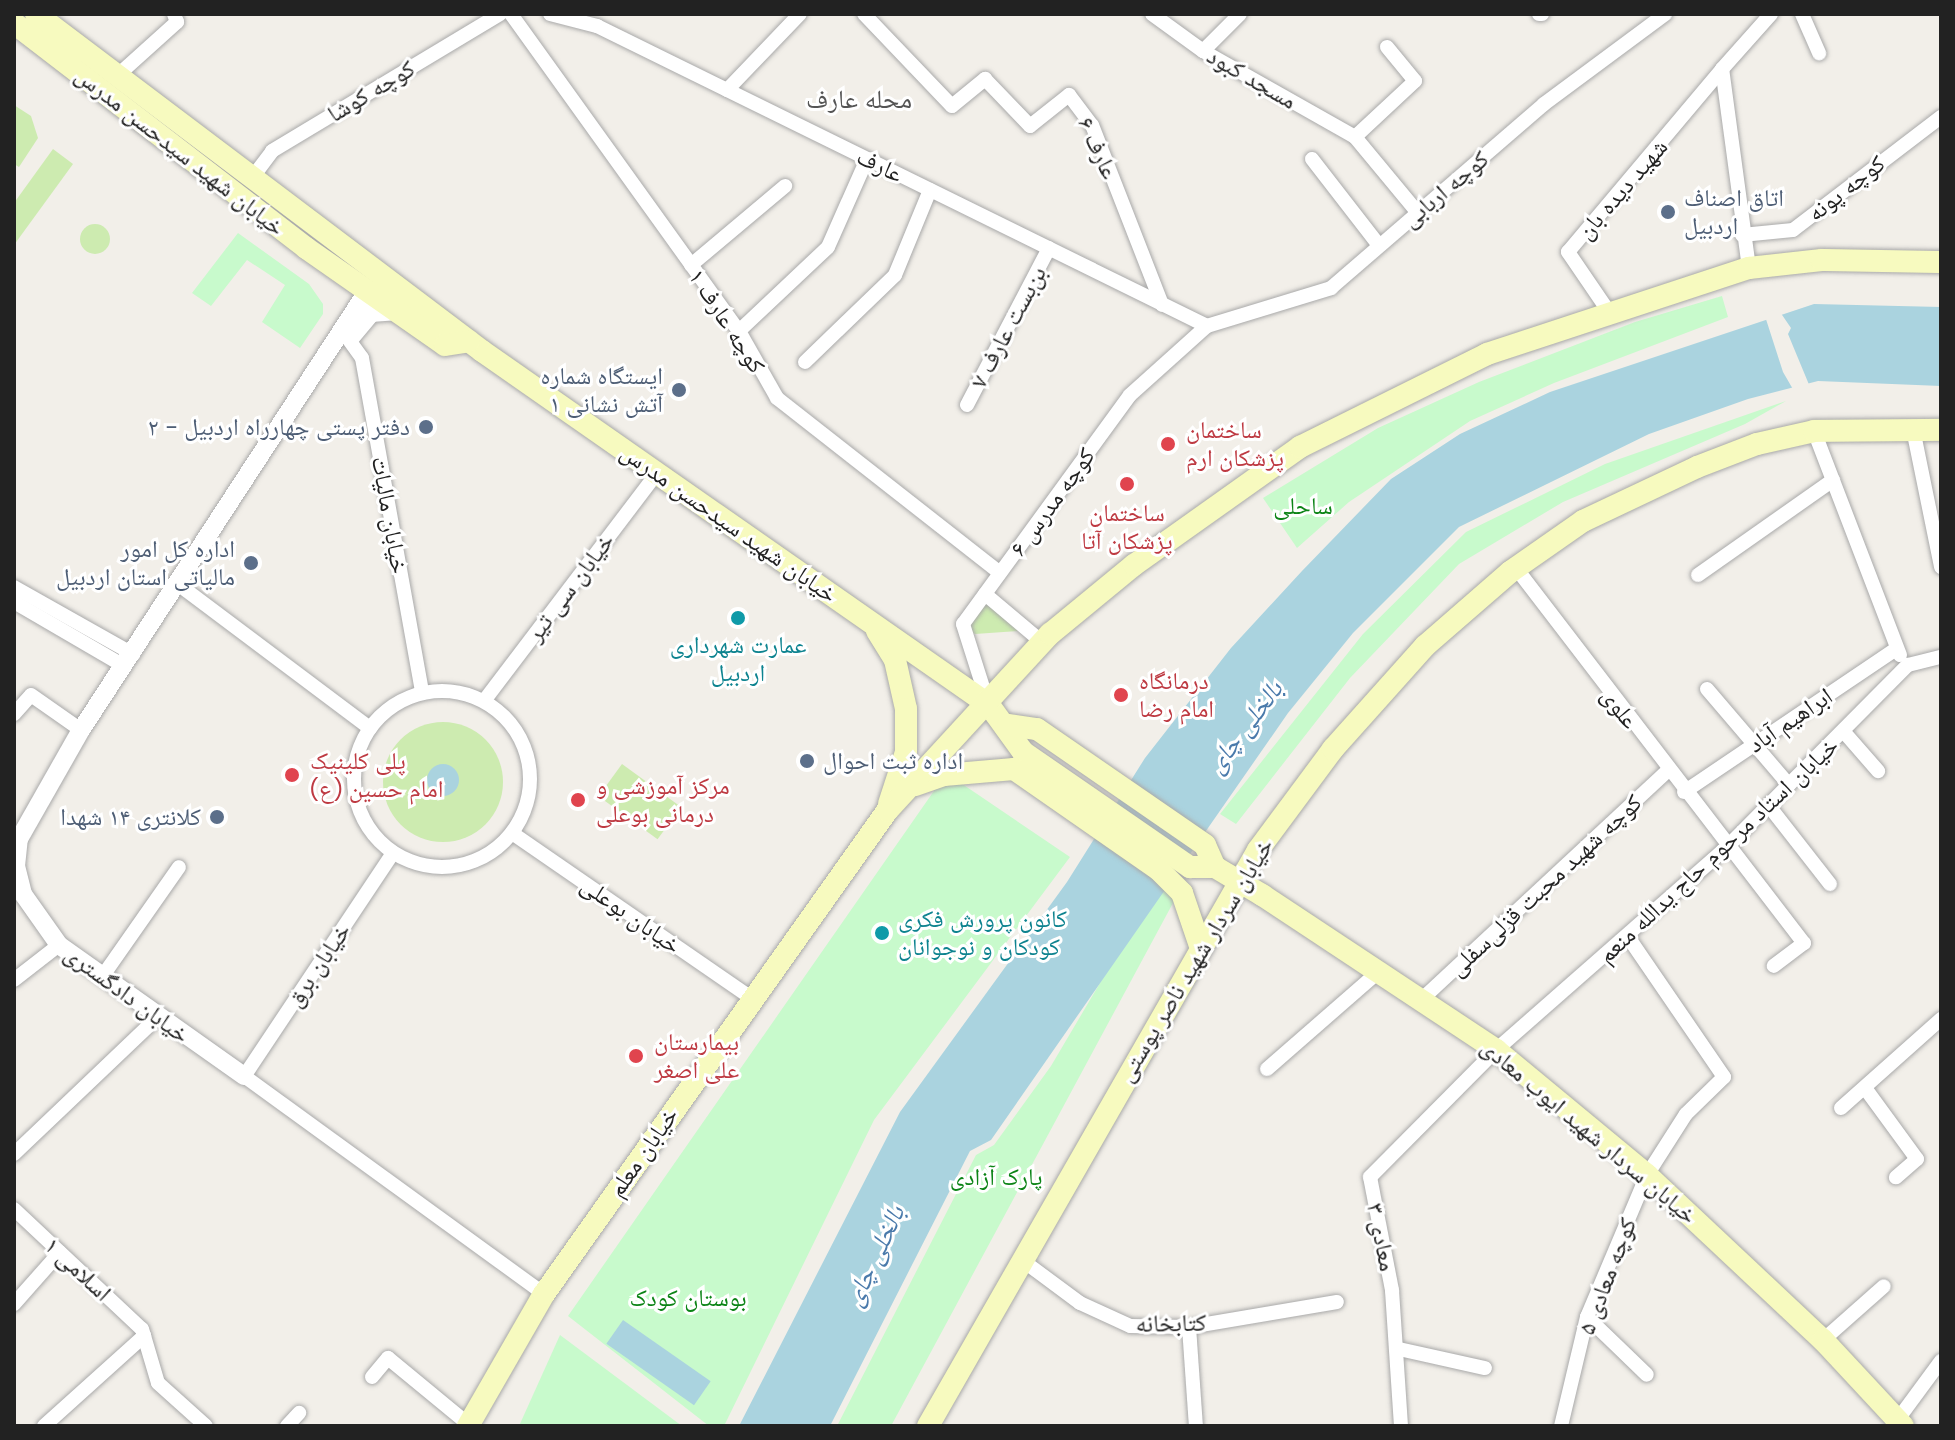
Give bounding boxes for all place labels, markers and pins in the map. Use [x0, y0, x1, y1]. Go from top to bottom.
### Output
place label: اتاق اصناف اردبیل [1684, 184, 1784, 240]
marker: اتاق اصناف اردبیل [1659, 203, 1677, 221]
place label: ایستگاه شماره ۱ آتش نشانی [540, 362, 663, 418]
marker: ایستگاه شماره ۱ آتش نشانی [670, 381, 688, 399]
place label: دفتر پستی چهارراه اردبیل - ۲ [148, 413, 410, 441]
place label: ساختمان پزشکان ارم [1186, 416, 1284, 472]
marker: دفتر پستی چهارراه اردبیل - ۲ [417, 418, 435, 436]
marker: ساختمان پزشکان ارم [1157, 433, 1179, 455]
marker: ساختمان پزشکان آتا [1116, 473, 1138, 495]
place label: ساختمان پزشکان آتا [1081, 499, 1173, 555]
place label: اداره کل امور مالیاتی استان اردبیل [56, 535, 235, 591]
marker: اداره کل امور مالیاتی استان اردبیل [242, 554, 260, 572]
marker: عمارت شهرداری اردبیل [729, 609, 747, 627]
place label: عمارت شهرداری اردبیل [670, 631, 806, 687]
place label: درمانگاه امام رضا [1139, 667, 1214, 723]
marker: درمانگاه امام رضا [1110, 684, 1132, 706]
place label: پلی کلینیک امام حسین (ع) [310, 747, 443, 803]
place label: اداره ثبت احوال [823, 747, 963, 775]
marker: اداره ثبت احوال [798, 752, 816, 770]
marker: پلی کلینیک امام حسین (ع) [281, 764, 303, 786]
place label: مرکز آموزشی و درمانی بوعلی [596, 772, 730, 828]
marker: مرکز آموزشی و درمانی بوعلی [567, 789, 589, 811]
place label: کلانتری ۱۴ شهدا [60, 803, 201, 831]
marker: کلانتری ۱۴ شهدا [208, 808, 226, 826]
place label: کانون پرورش فکری کودکان و نوجوانان [898, 905, 1067, 961]
marker: کانون پرورش فکری کودکان و نوجوانان [873, 924, 891, 942]
place label: بیمارستان علی اصغر [654, 1028, 739, 1084]
marker: بیمارستان علی اصغر [625, 1045, 647, 1067]

